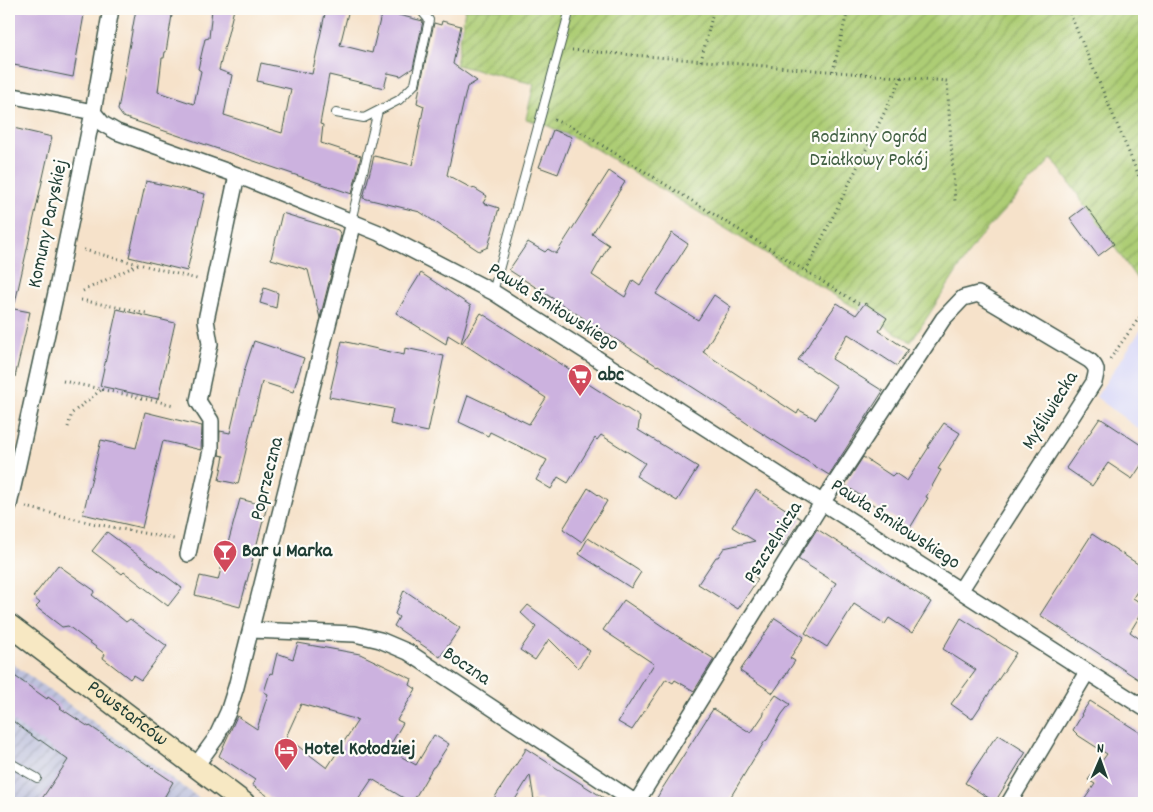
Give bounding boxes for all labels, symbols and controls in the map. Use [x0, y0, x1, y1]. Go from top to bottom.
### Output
park label: Rodzinny Ogród Działkowy Pokój [810, 124, 929, 175]
street label: Komuny Paryskiej [22, 157, 76, 291]
street label: Pawła Śmiłowskiego [482, 256, 624, 360]
place label: abc [598, 362, 624, 390]
supermarket icon: abc [567, 363, 593, 397]
street label: Myśliwiecka [1016, 366, 1086, 456]
street label: Poprzeczna [244, 434, 292, 524]
street label: Pawła Śmiłowskiego [825, 473, 965, 578]
street label: Pszczelnicza [738, 496, 811, 590]
place label: Bar u Marka [242, 538, 333, 566]
bar icon: Bar u Marka [212, 539, 238, 573]
street label: Boczna [436, 641, 496, 694]
street label: Powstańców [81, 674, 173, 754]
north arrow [1076, 734, 1126, 784]
place label: Hotel Kołodziej [304, 736, 415, 764]
hotel icon: Hotel Kołodziej [273, 737, 299, 771]
text: N [1097, 739, 1104, 759]

